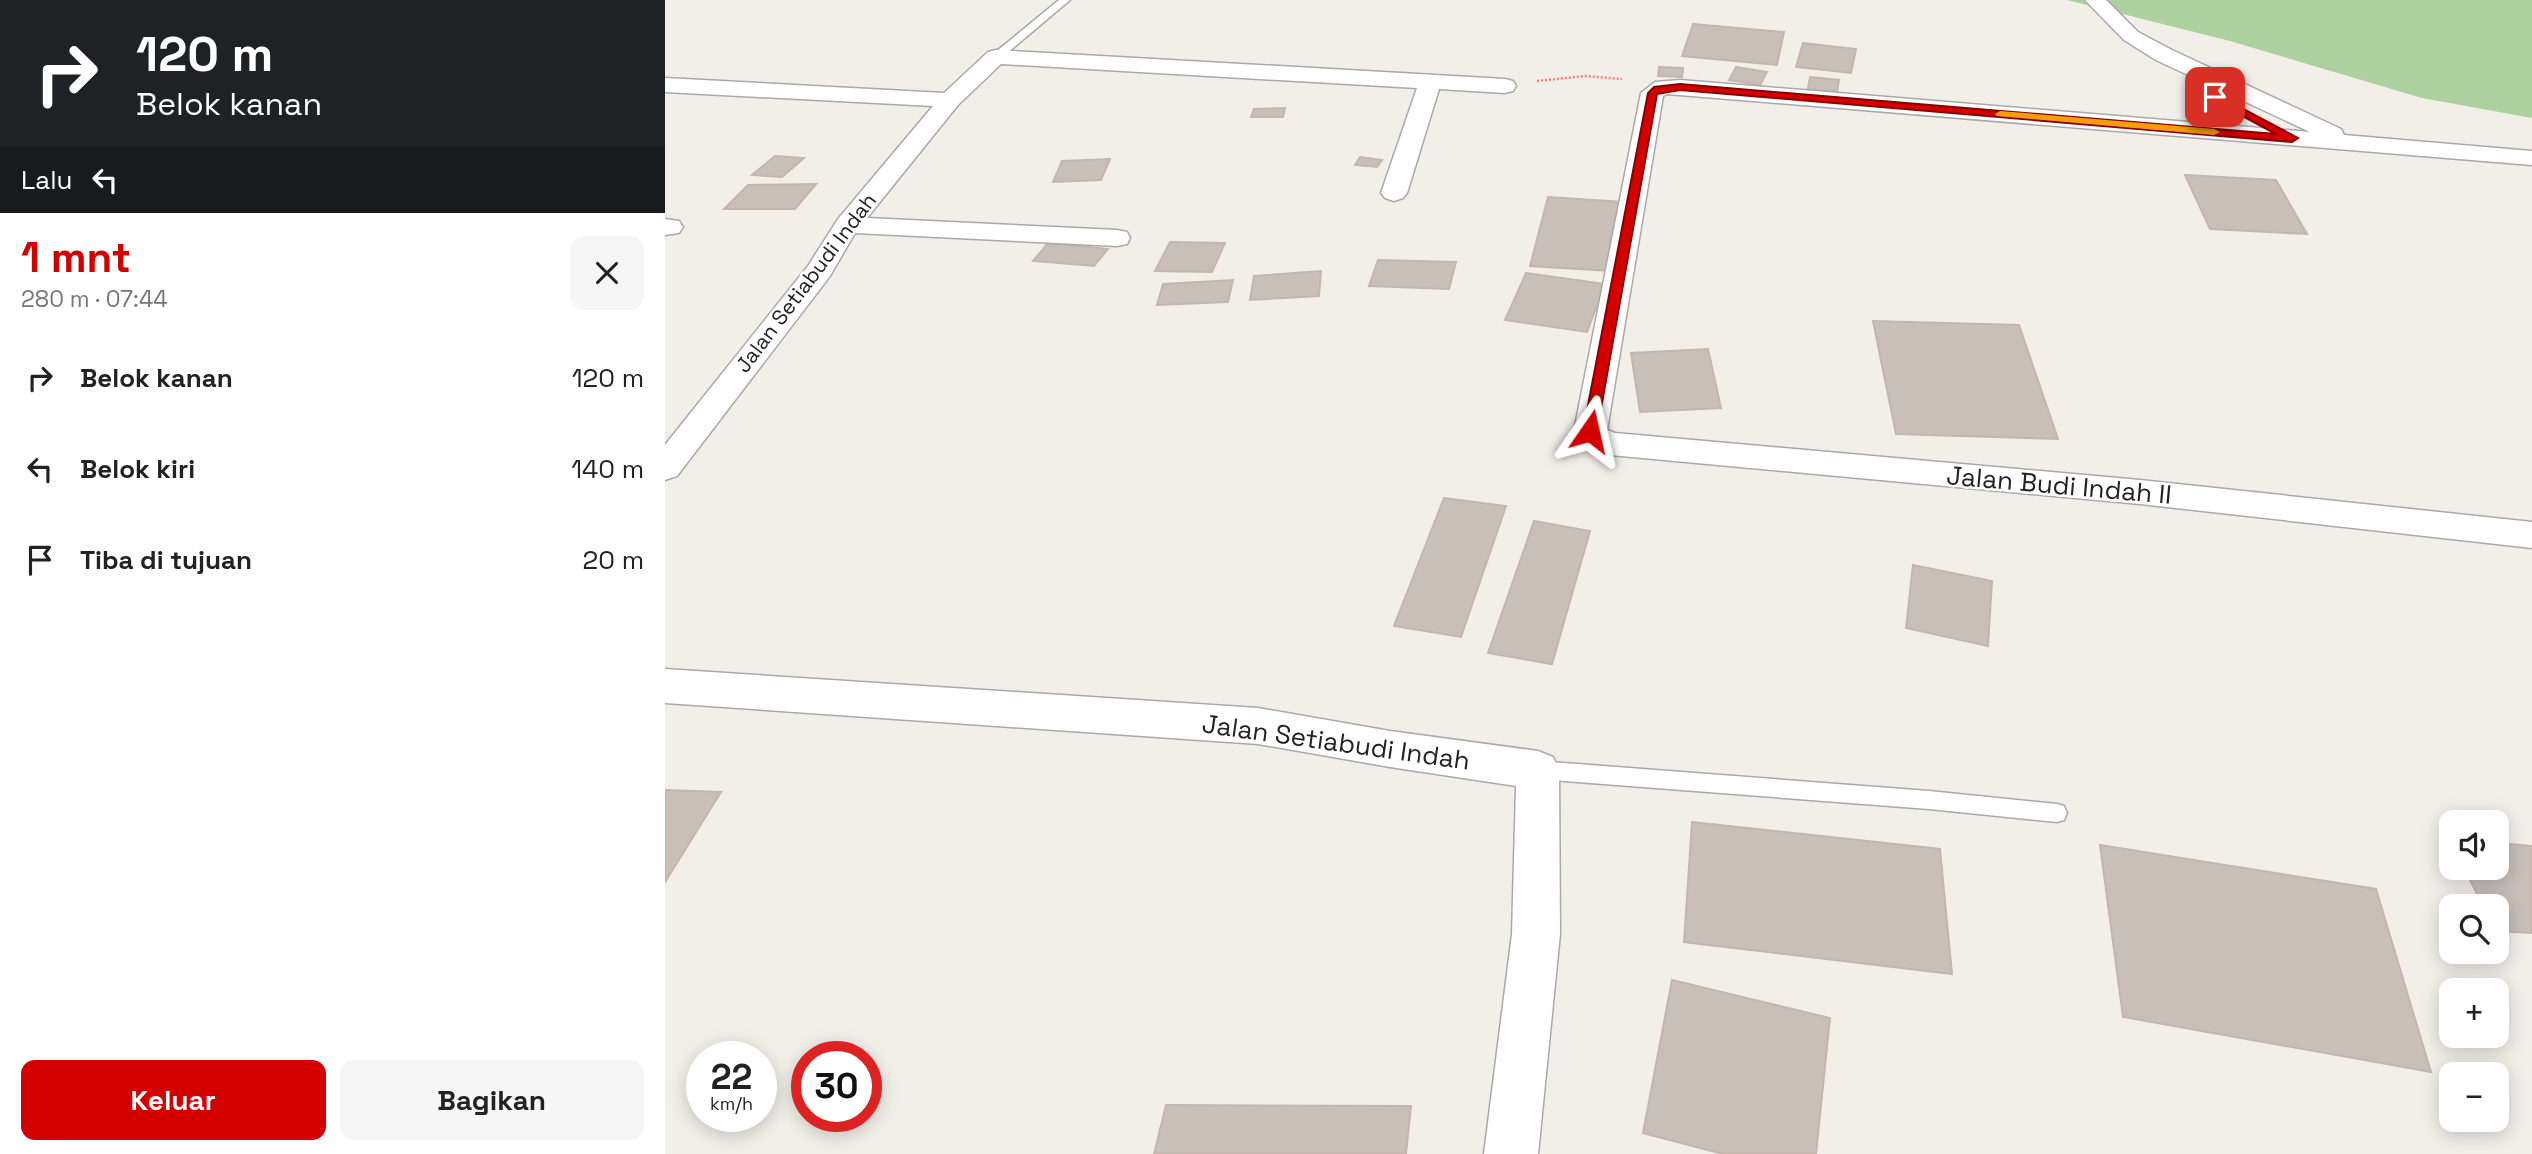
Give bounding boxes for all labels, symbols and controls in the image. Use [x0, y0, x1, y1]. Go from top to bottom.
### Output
text: 120 m [136, 23, 273, 85]
icon: right [21, 28, 112, 119]
pin [2185, 67, 2245, 127]
icon: arrive [2196, 78, 2234, 116]
text: Belok kanan [136, 84, 322, 124]
icon: left [86, 161, 124, 199]
text: Lalu [21, 163, 72, 197]
street label: Jalan Setiabudi Indah [729, 187, 882, 378]
text: 1 mnt [21, 231, 131, 284]
button: close [570, 236, 644, 310]
text: 280 m · 07:44 [21, 284, 168, 314]
icon: right [21, 359, 59, 397]
text: Belok kanan [80, 361, 233, 395]
text: 120 m [572, 361, 644, 395]
position arrow [1553, 394, 1627, 468]
icon: left [21, 450, 59, 488]
text: Belok kiri [80, 452, 195, 486]
text: 140 m [571, 452, 644, 486]
street label: Jalan Budi Indah II [1945, 458, 2173, 512]
icon: arrive [21, 541, 59, 579]
text: Tiba di tujuan [80, 543, 252, 577]
text: 20 m [583, 543, 644, 577]
street label: Jalan Setiabudi Indah [1200, 706, 1472, 778]
map controls [2439, 810, 2509, 1132]
button: sound [2439, 810, 2509, 880]
button: search [2439, 894, 2509, 964]
button: + [2439, 978, 2509, 1048]
speed limit sign: 30 [791, 1041, 882, 1132]
text: 22 [711, 1055, 752, 1099]
button: Keluar [21, 1060, 326, 1140]
button: Bagikan [340, 1060, 644, 1140]
button: − [2439, 1062, 2509, 1132]
text: km/h [710, 1092, 753, 1115]

